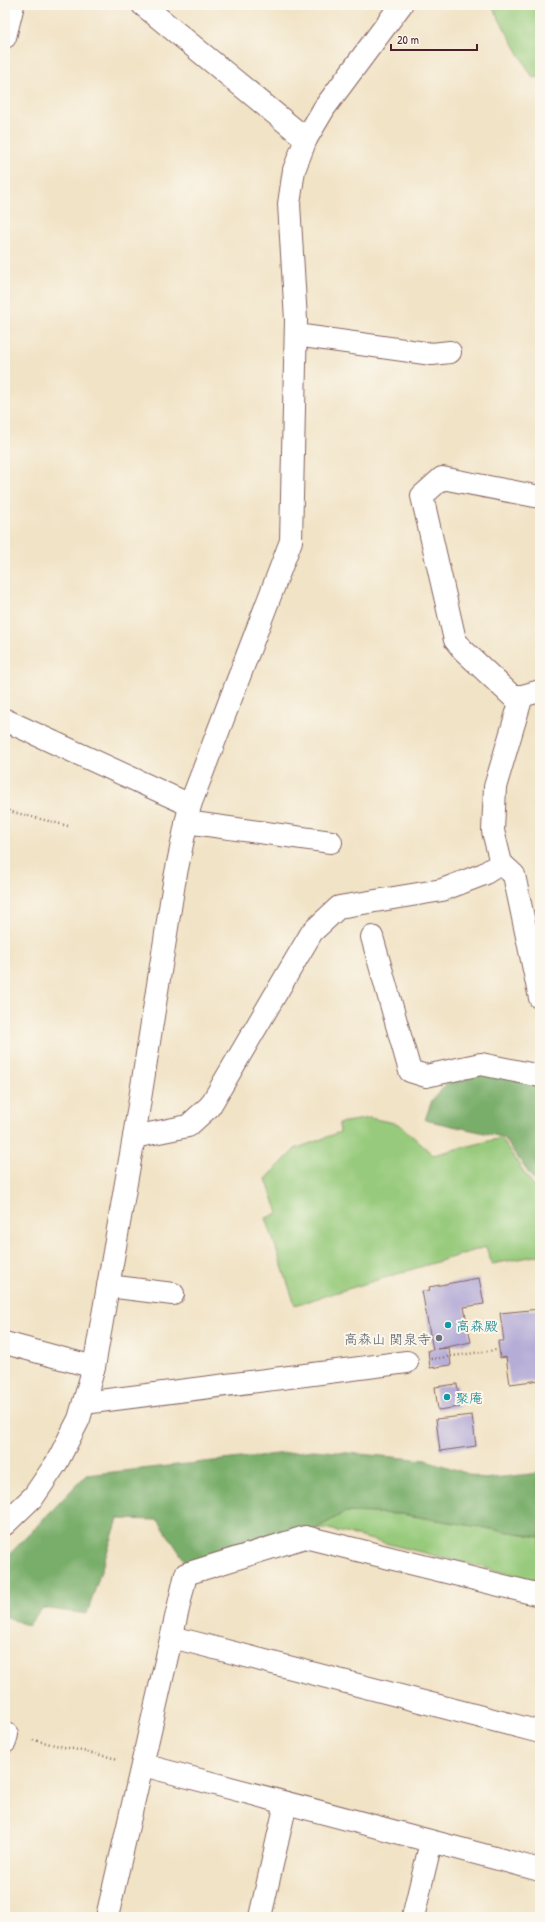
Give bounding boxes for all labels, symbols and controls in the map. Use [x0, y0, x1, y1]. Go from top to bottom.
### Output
scale bar [391, 26, 477, 52]
text: 20 m [397, 31, 419, 48]
place label: 高森殿 [456, 1316, 498, 1335]
marker: 高森殿 [443, 1320, 453, 1330]
place label: 高森山 関泉寺 [344, 1329, 431, 1348]
marker: 高森山 関泉寺 [434, 1333, 444, 1343]
place label: 聚庵 [455, 1388, 483, 1407]
marker: 聚庵 [442, 1392, 452, 1402]

